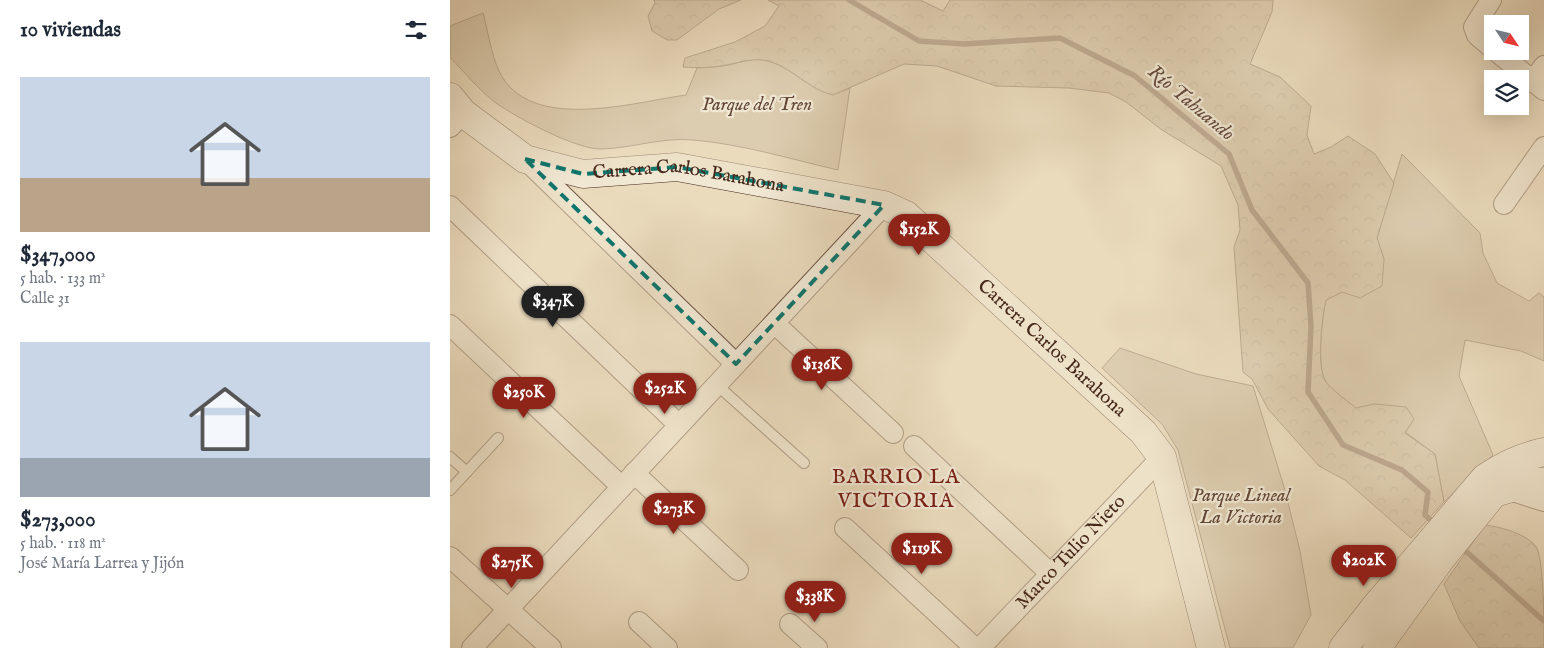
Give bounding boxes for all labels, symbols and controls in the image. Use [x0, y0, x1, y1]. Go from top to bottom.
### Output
north arrow [1484, 15, 1529, 60]
map controls [1484, 15, 1529, 115]
icon: filters [402, 16, 430, 44]
text: 10 viviendas [20, 17, 121, 44]
water label: Río Tahuando [1143, 60, 1239, 146]
button: layers [1484, 70, 1529, 115]
park label: Parque del Tren [702, 93, 812, 117]
icon: home [180, 109, 270, 199]
street label: Carrera Carlos Barahona [592, 155, 787, 199]
pin: $152K [884, 214, 954, 256]
text: $152K [899, 220, 939, 240]
text: $347,000 [20, 242, 95, 269]
text: 5 hab. · 133 m² [20, 269, 105, 289]
street label: Carrera Carlos Barahona [972, 274, 1132, 423]
pin: $347K [518, 286, 588, 328]
text: Calle 31 [20, 289, 70, 309]
text: $347K [532, 292, 574, 312]
pin: $136K [787, 348, 857, 391]
text: $136K [802, 355, 842, 375]
pin: $252K [630, 372, 700, 415]
icon: home [180, 374, 270, 464]
pin: $250K [489, 376, 559, 419]
text: $252K [644, 379, 686, 399]
text: $250K [503, 383, 545, 403]
district label: BARRIO LA VICTORIA [832, 464, 960, 515]
park label: Parque Lineal La Victoria [1192, 484, 1291, 530]
street label: Marco Tulio Nieto [1011, 490, 1131, 615]
pin: $273K [639, 492, 709, 535]
text: $273K [653, 499, 695, 519]
text: $273,000 [20, 507, 95, 534]
pin: $119K [887, 532, 957, 575]
text: 5 hab. · 118 m² [20, 534, 106, 554]
text: $119K [902, 539, 942, 559]
pin: $202K [1329, 544, 1399, 587]
pin: $275K [477, 546, 547, 589]
text: $202K [1342, 551, 1386, 571]
text: $275K [491, 553, 533, 573]
text: José María Larrea y Jijón [20, 554, 184, 574]
pin: $338K [780, 580, 850, 623]
text: $338K [796, 587, 834, 607]

